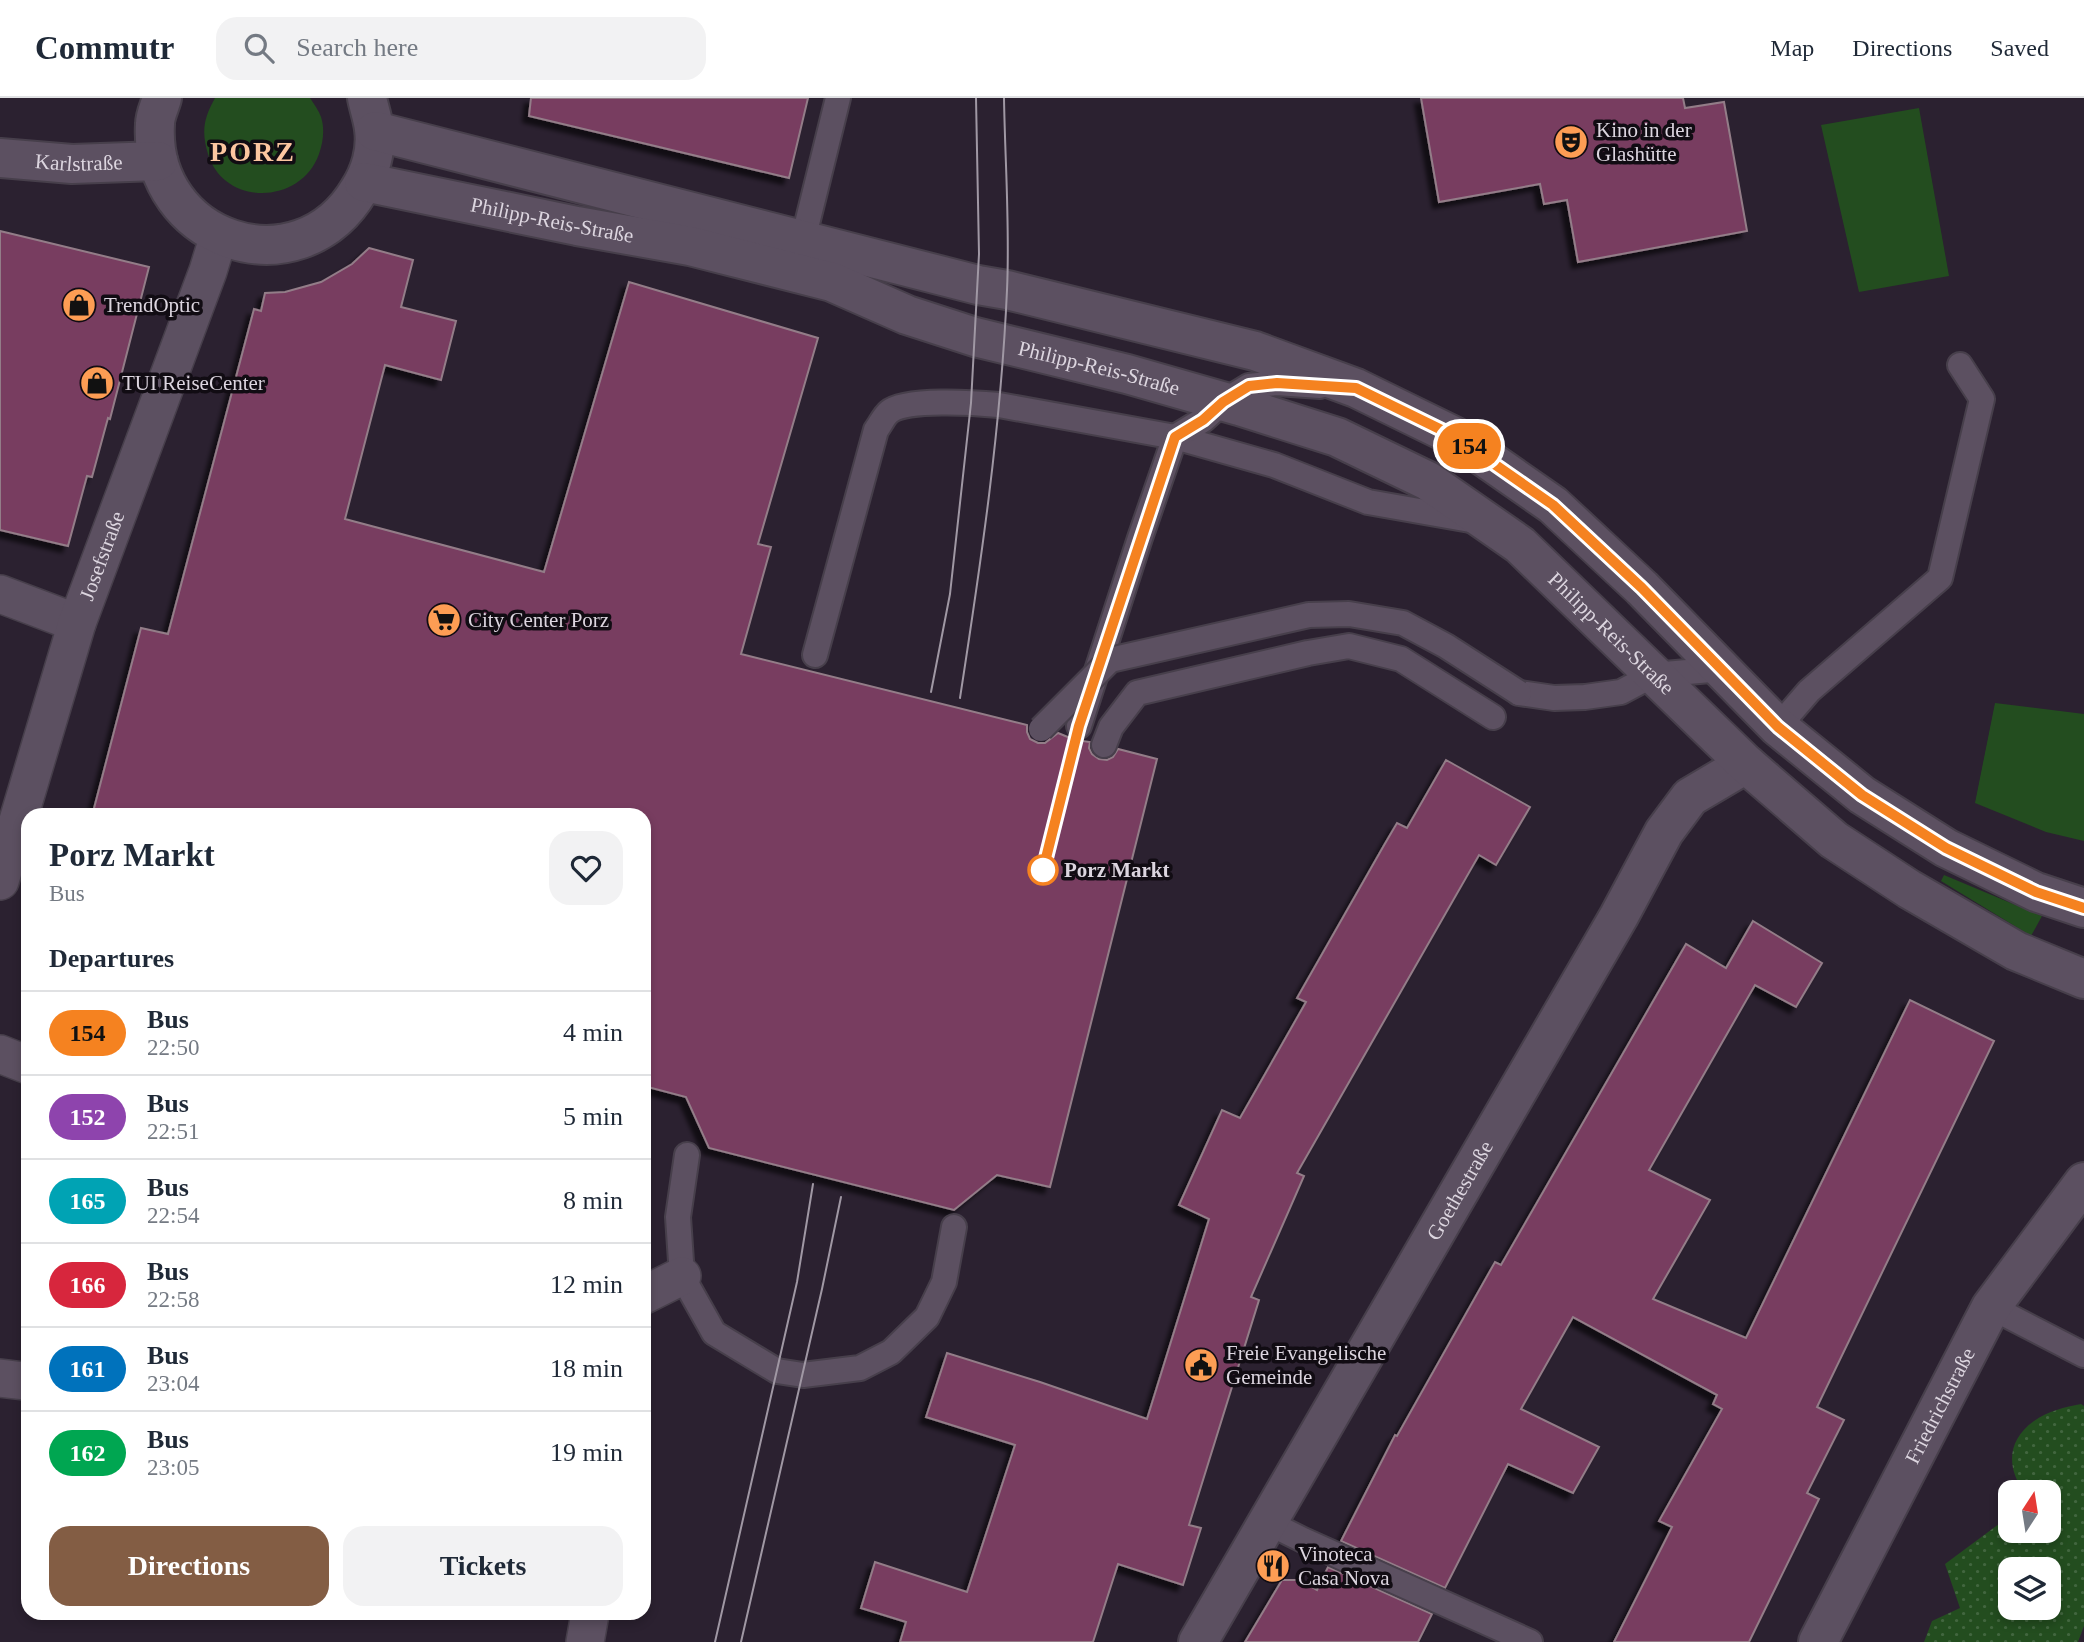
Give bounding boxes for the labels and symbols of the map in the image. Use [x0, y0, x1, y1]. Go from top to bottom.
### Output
place label: Kino in der Glashütte [1596, 118, 1692, 166]
theatre icon: Kino in der Glashütte [1552, 123, 1590, 161]
district label: PORZ [210, 136, 296, 167]
street label: Karlstraße [34, 149, 123, 176]
street label: Philipp-Reis-Straße [468, 192, 636, 248]
shop icon: TrendOptic [60, 286, 98, 324]
place label: TrendOptic [104, 293, 200, 317]
street label: Philipp-Reis-Straße [1016, 336, 1183, 400]
shop icon: TUI ReiseCenter [78, 364, 116, 402]
place label: TUI ReiseCenter [122, 371, 265, 395]
line badge: 154 [1429, 423, 1509, 469]
street label: Josefstraße [74, 508, 130, 604]
street label: Philipp-Reis-Straße [1543, 567, 1679, 700]
supermarket icon: City Center Porz [425, 601, 463, 639]
place label: City Center Porz [468, 608, 609, 632]
marker: Porz Markt [1028, 855, 1058, 885]
place label: Porz Markt [1064, 858, 1170, 882]
street label: Goethestraße [1422, 1136, 1498, 1244]
place label: Freie Evangelische Gemeinde [1226, 1341, 1386, 1389]
street label: Friedrichstraße [1900, 1344, 1980, 1468]
public building icon: Freie Evangelische Gemeinde [1182, 1346, 1220, 1384]
north arrow [1998, 1480, 2062, 1544]
place label: Vinoteca Casa Nova [1298, 1542, 1390, 1590]
restaurant icon: Vinoteca Casa Nova [1254, 1547, 1292, 1585]

